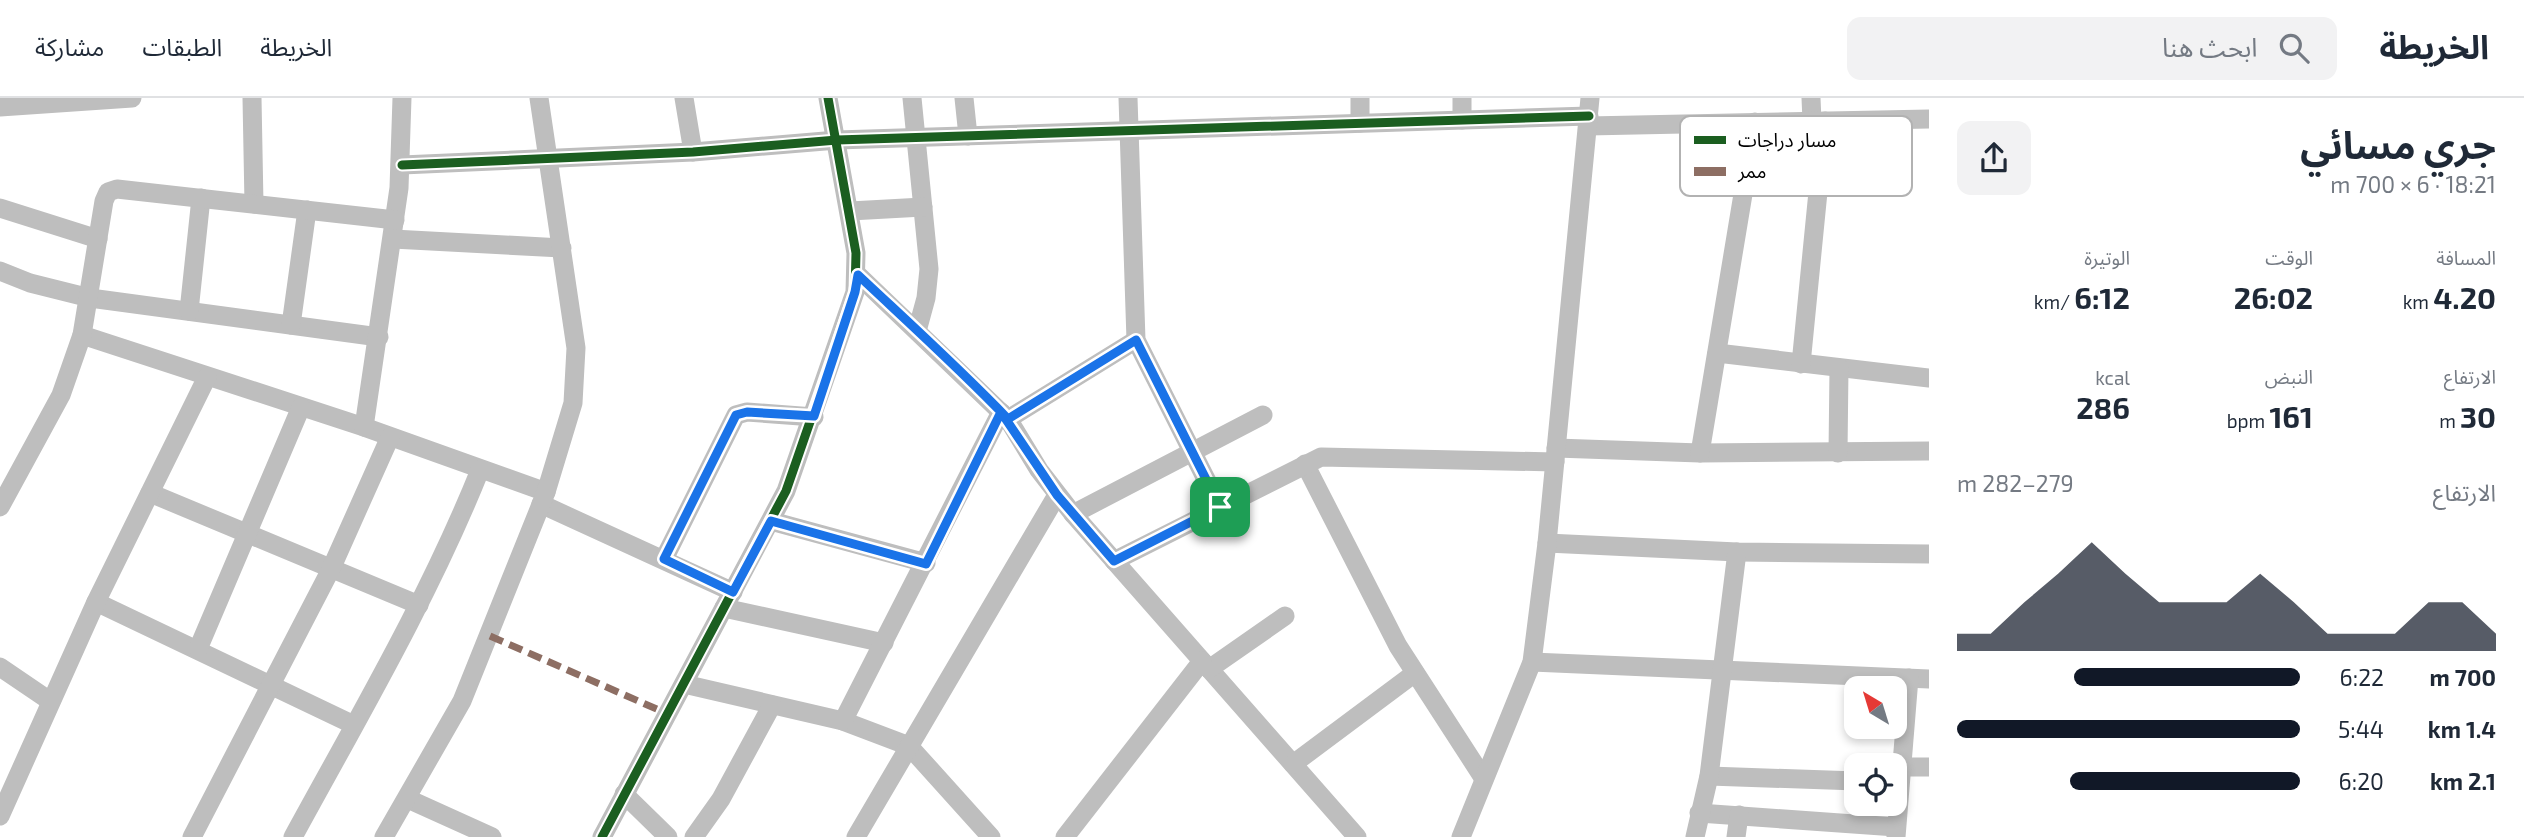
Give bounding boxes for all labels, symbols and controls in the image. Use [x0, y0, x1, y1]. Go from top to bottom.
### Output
search box [1847, 17, 2337, 80]
text: الخريطة [2379, 26, 2489, 66]
icon: search [2275, 29, 2313, 67]
text: ابحث هنا [2162, 31, 2257, 62]
text: مشاركة [35, 32, 104, 61]
text: الطبقات [142, 32, 222, 61]
text: الخريطة [260, 32, 332, 61]
legend [1680, 116, 1912, 196]
button: share [1957, 121, 2031, 195]
text: جري مسائي [2300, 121, 2496, 167]
text: مسار دراجات [1738, 128, 1837, 152]
text: ممر [1737, 159, 1766, 183]
text: 18:21 · 6 × 700 m [2330, 170, 2496, 198]
text: الوتيرة [2084, 246, 2130, 269]
text: الوقت [2265, 246, 2313, 269]
text: المسافة [2436, 246, 2496, 269]
text: 6:12 [2074, 279, 2130, 315]
text: 26:02 [2234, 279, 2313, 315]
text: 4.20 [2433, 279, 2496, 315]
text: /km [2034, 290, 2074, 313]
text: km [2403, 290, 2433, 313]
text: النبض [2265, 365, 2313, 388]
text: الارتفاع [2444, 365, 2496, 388]
text: kcal [2095, 366, 2130, 389]
text: 286 [2076, 389, 2130, 425]
text: 161 [2269, 398, 2313, 434]
text: 30 [2460, 398, 2496, 434]
text: bpm [2227, 409, 2269, 432]
text: m [2439, 409, 2460, 432]
text: 279–282 m [1957, 469, 2074, 497]
pin [1190, 477, 1250, 537]
text: الارتفاع [2433, 478, 2496, 506]
icon: arrive [1201, 488, 1239, 526]
text: 6:22 [2340, 663, 2384, 691]
text: 700 m [2430, 663, 2496, 691]
north arrow [1844, 676, 1908, 738]
map controls [1844, 676, 1907, 816]
text: 5:44 [2338, 715, 2384, 743]
text: 1.4 km [2428, 715, 2496, 743]
button: locate [1844, 753, 1907, 816]
text: 6:20 [2339, 767, 2384, 795]
text: 2.1 km [2430, 767, 2496, 795]

